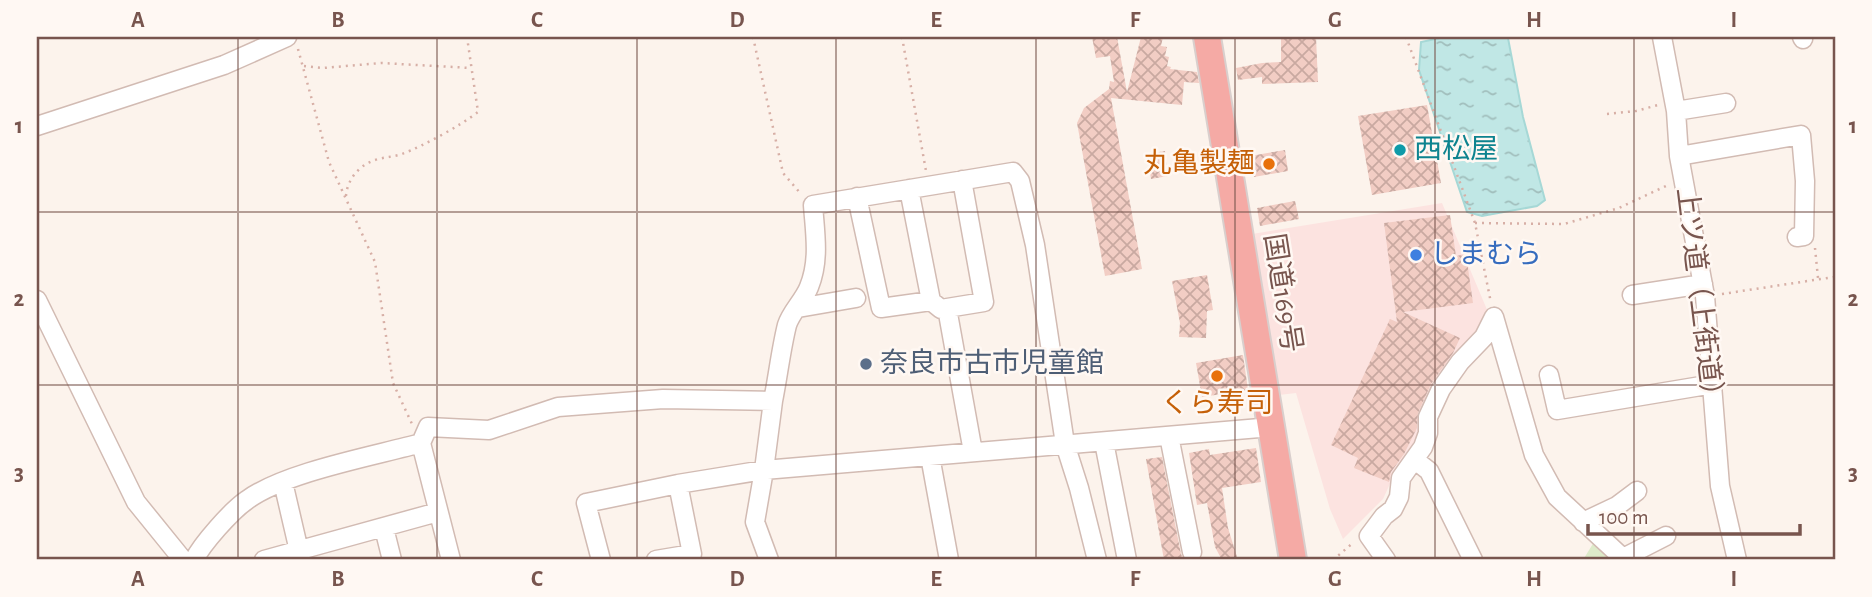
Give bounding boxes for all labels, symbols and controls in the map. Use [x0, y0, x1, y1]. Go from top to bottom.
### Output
text: A [131, 9, 145, 32]
text: B [331, 9, 345, 32]
text: C [531, 9, 543, 32]
text: D [729, 9, 745, 32]
text: E [930, 9, 942, 32]
text: F [1130, 9, 1141, 32]
text: G [1328, 9, 1342, 32]
text: H [1526, 9, 1542, 32]
text: I [1731, 9, 1737, 32]
text: 1 [15, 115, 23, 138]
text: 1 [1849, 115, 1857, 138]
place label: 西松屋 [1414, 134, 1498, 164]
marker: 西松屋 [1392, 142, 1408, 158]
place label: 丸亀製麺 [1143, 148, 1255, 178]
marker: 丸亀製麺 [1261, 156, 1277, 172]
street label: 上ツ道（上街道） [1671, 186, 1729, 412]
street label: 国道169号 [1259, 231, 1307, 354]
place label: しまむら [1430, 240, 1542, 269]
marker: しまむら [1408, 247, 1424, 263]
text: 2 [14, 288, 25, 311]
text: 2 [1848, 288, 1859, 311]
place label: 奈良市古市児童館 [880, 348, 1104, 378]
marker: 奈良市古市児童館 [858, 356, 874, 372]
marker: くら寿司 [1209, 368, 1225, 384]
place label: くら寿司 [1161, 388, 1273, 418]
text: 3 [14, 462, 24, 485]
text: 3 [1848, 462, 1858, 485]
scale bar [1588, 492, 1800, 536]
text: 100 m [1599, 507, 1649, 528]
text: A [131, 568, 145, 591]
text: B [331, 568, 345, 591]
text: C [531, 568, 543, 591]
text: D [729, 568, 745, 591]
text: E [930, 568, 942, 591]
text: F [1130, 568, 1141, 591]
text: G [1328, 568, 1342, 591]
text: H [1526, 568, 1542, 591]
text: I [1731, 568, 1737, 591]

